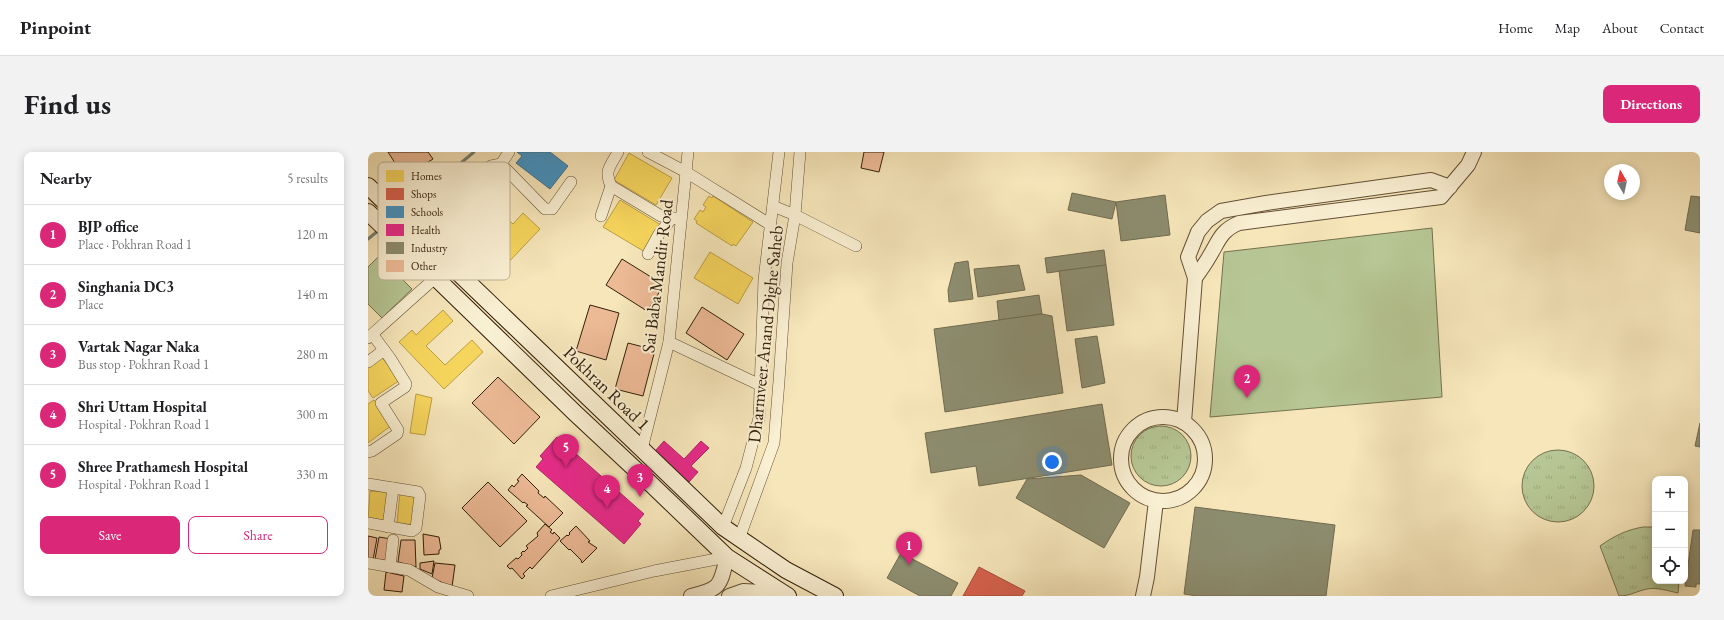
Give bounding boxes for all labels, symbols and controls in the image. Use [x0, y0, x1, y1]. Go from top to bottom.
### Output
text: Pinpoint [20, 15, 91, 40]
text: Home [1498, 19, 1533, 37]
text: Map [1555, 19, 1580, 37]
text: About [1602, 19, 1638, 37]
text: Contact [1660, 19, 1704, 37]
button: Directions [1603, 85, 1700, 123]
text: Find us [24, 86, 111, 122]
legend [378, 162, 510, 280]
north arrow [1604, 164, 1640, 200]
text: Nearby [40, 167, 92, 189]
text: Homes [411, 169, 442, 183]
text: 5 results [287, 170, 328, 187]
text: Shops [411, 187, 437, 201]
street label: Sai Baba Mandir Road [636, 197, 678, 354]
text: Schools [411, 205, 444, 219]
text: BJP office [78, 217, 139, 236]
text: Health [411, 223, 441, 237]
street label: Dharmveer Anand Dighe Saheb [742, 224, 788, 444]
text: 1 [50, 226, 56, 243]
text: 120 m [297, 226, 328, 243]
text: Place · Pokhran Road 1 [78, 236, 192, 253]
text: Industry [411, 241, 448, 255]
text: Other [411, 259, 437, 273]
text: Singhania DC3 [78, 277, 174, 296]
text: 2 [50, 286, 56, 303]
text: 140 m [297, 286, 328, 303]
text: Place [78, 296, 104, 313]
text: Vartak Nagar Naka [78, 337, 199, 356]
street label: Pokhran Road 1 [559, 341, 655, 435]
text: 3 [50, 346, 56, 363]
text: 280 m [297, 346, 328, 363]
text: Bus stop · Pokhran Road 1 [78, 356, 209, 373]
pin: 2 [1234, 365, 1260, 398]
text: Shri Uttam Hospital [78, 397, 207, 416]
text: 4 [50, 406, 56, 423]
text: 300 m [297, 406, 328, 423]
text: Hospital · Pokhran Road 1 [78, 416, 210, 433]
pin: 5 [553, 434, 579, 467]
your location [1042, 452, 1062, 472]
text: Shree Prathamesh Hospital [78, 457, 248, 476]
pin: 3 [627, 464, 653, 497]
text: 5 [50, 466, 56, 483]
text: 330 m [297, 466, 328, 483]
pin: 4 [594, 475, 620, 508]
text: Hospital · Pokhran Road 1 [78, 476, 210, 493]
map controls [1652, 476, 1688, 584]
button: + [1652, 476, 1688, 512]
button: − [1652, 512, 1688, 548]
button: Save [40, 516, 180, 554]
button: Share [188, 516, 328, 554]
pin: 1 [896, 532, 922, 565]
button: locate [1652, 548, 1688, 584]

